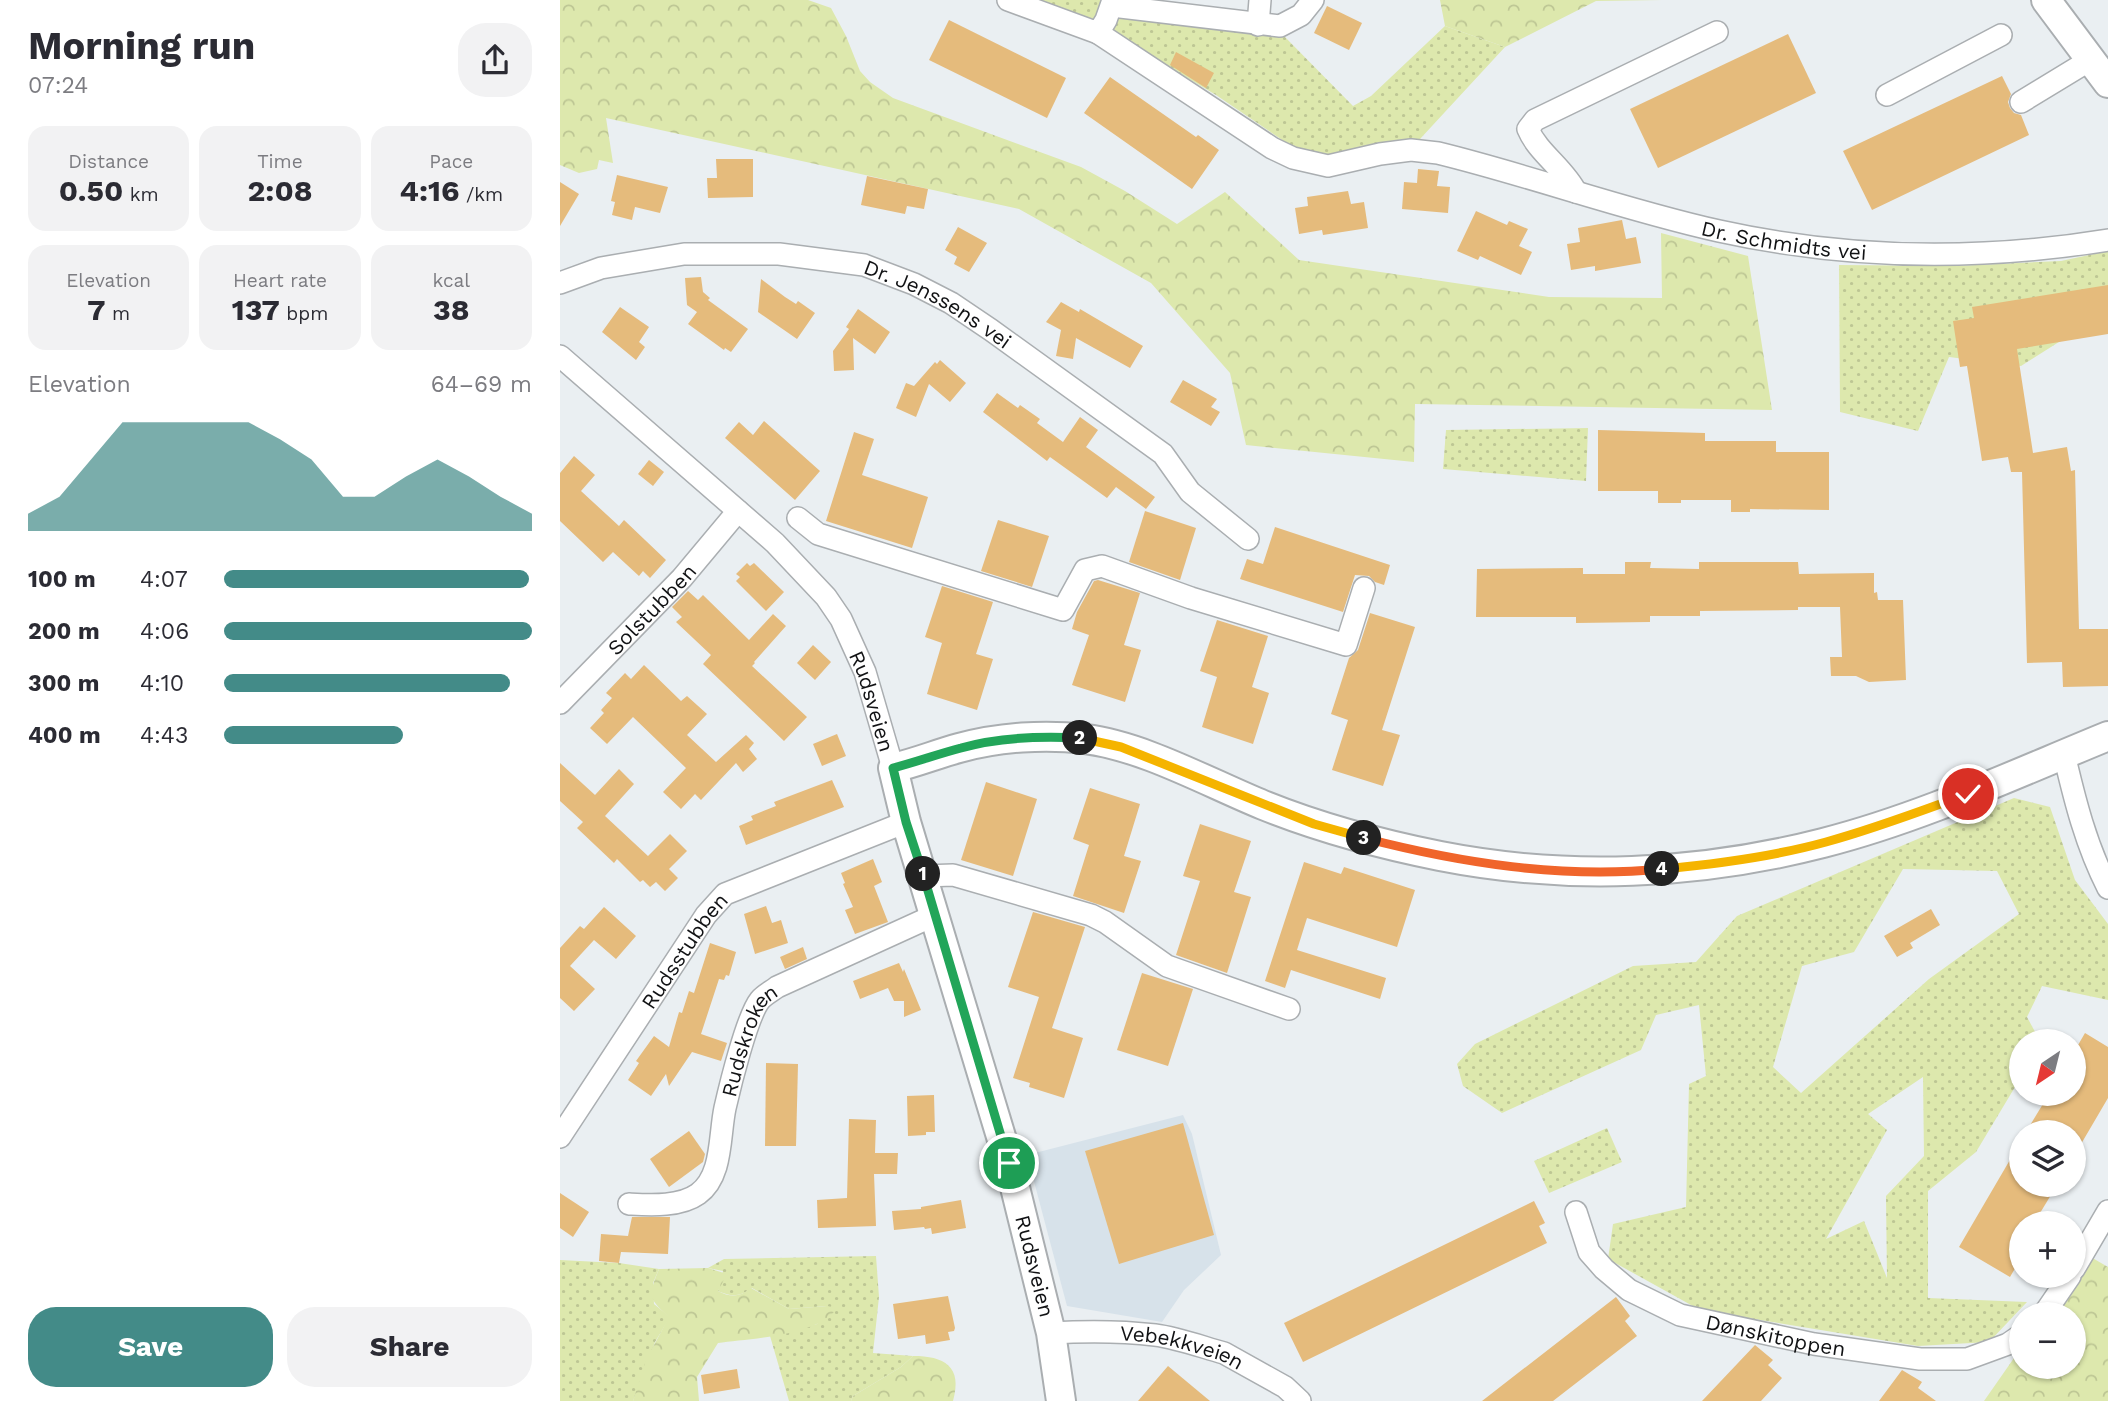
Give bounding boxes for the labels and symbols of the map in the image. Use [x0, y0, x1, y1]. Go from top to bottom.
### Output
street label: Dr. Schmidts vei [1699, 215, 1868, 264]
street label: Dr. Jenssens vei [861, 254, 1017, 353]
street label: Solstubben [602, 559, 701, 660]
street label: Rudsveien [844, 647, 900, 754]
pin: 2 [1063, 720, 1098, 756]
pin [1938, 764, 1998, 824]
pin: 3 [1346, 820, 1382, 856]
pin: 4 [1644, 852, 1680, 886]
pin: 1 [906, 856, 940, 892]
street label: Rudsstubben [635, 887, 733, 1013]
street label: Rudskroken [716, 978, 782, 1099]
north arrow [2009, 1029, 2086, 1106]
pin [979, 1133, 1039, 1193]
street label: Rudsveien [1010, 1212, 1060, 1320]
street label: Dønskitoppen [1703, 1308, 1847, 1361]
street label: Vebekkveien [1119, 1320, 1249, 1374]

